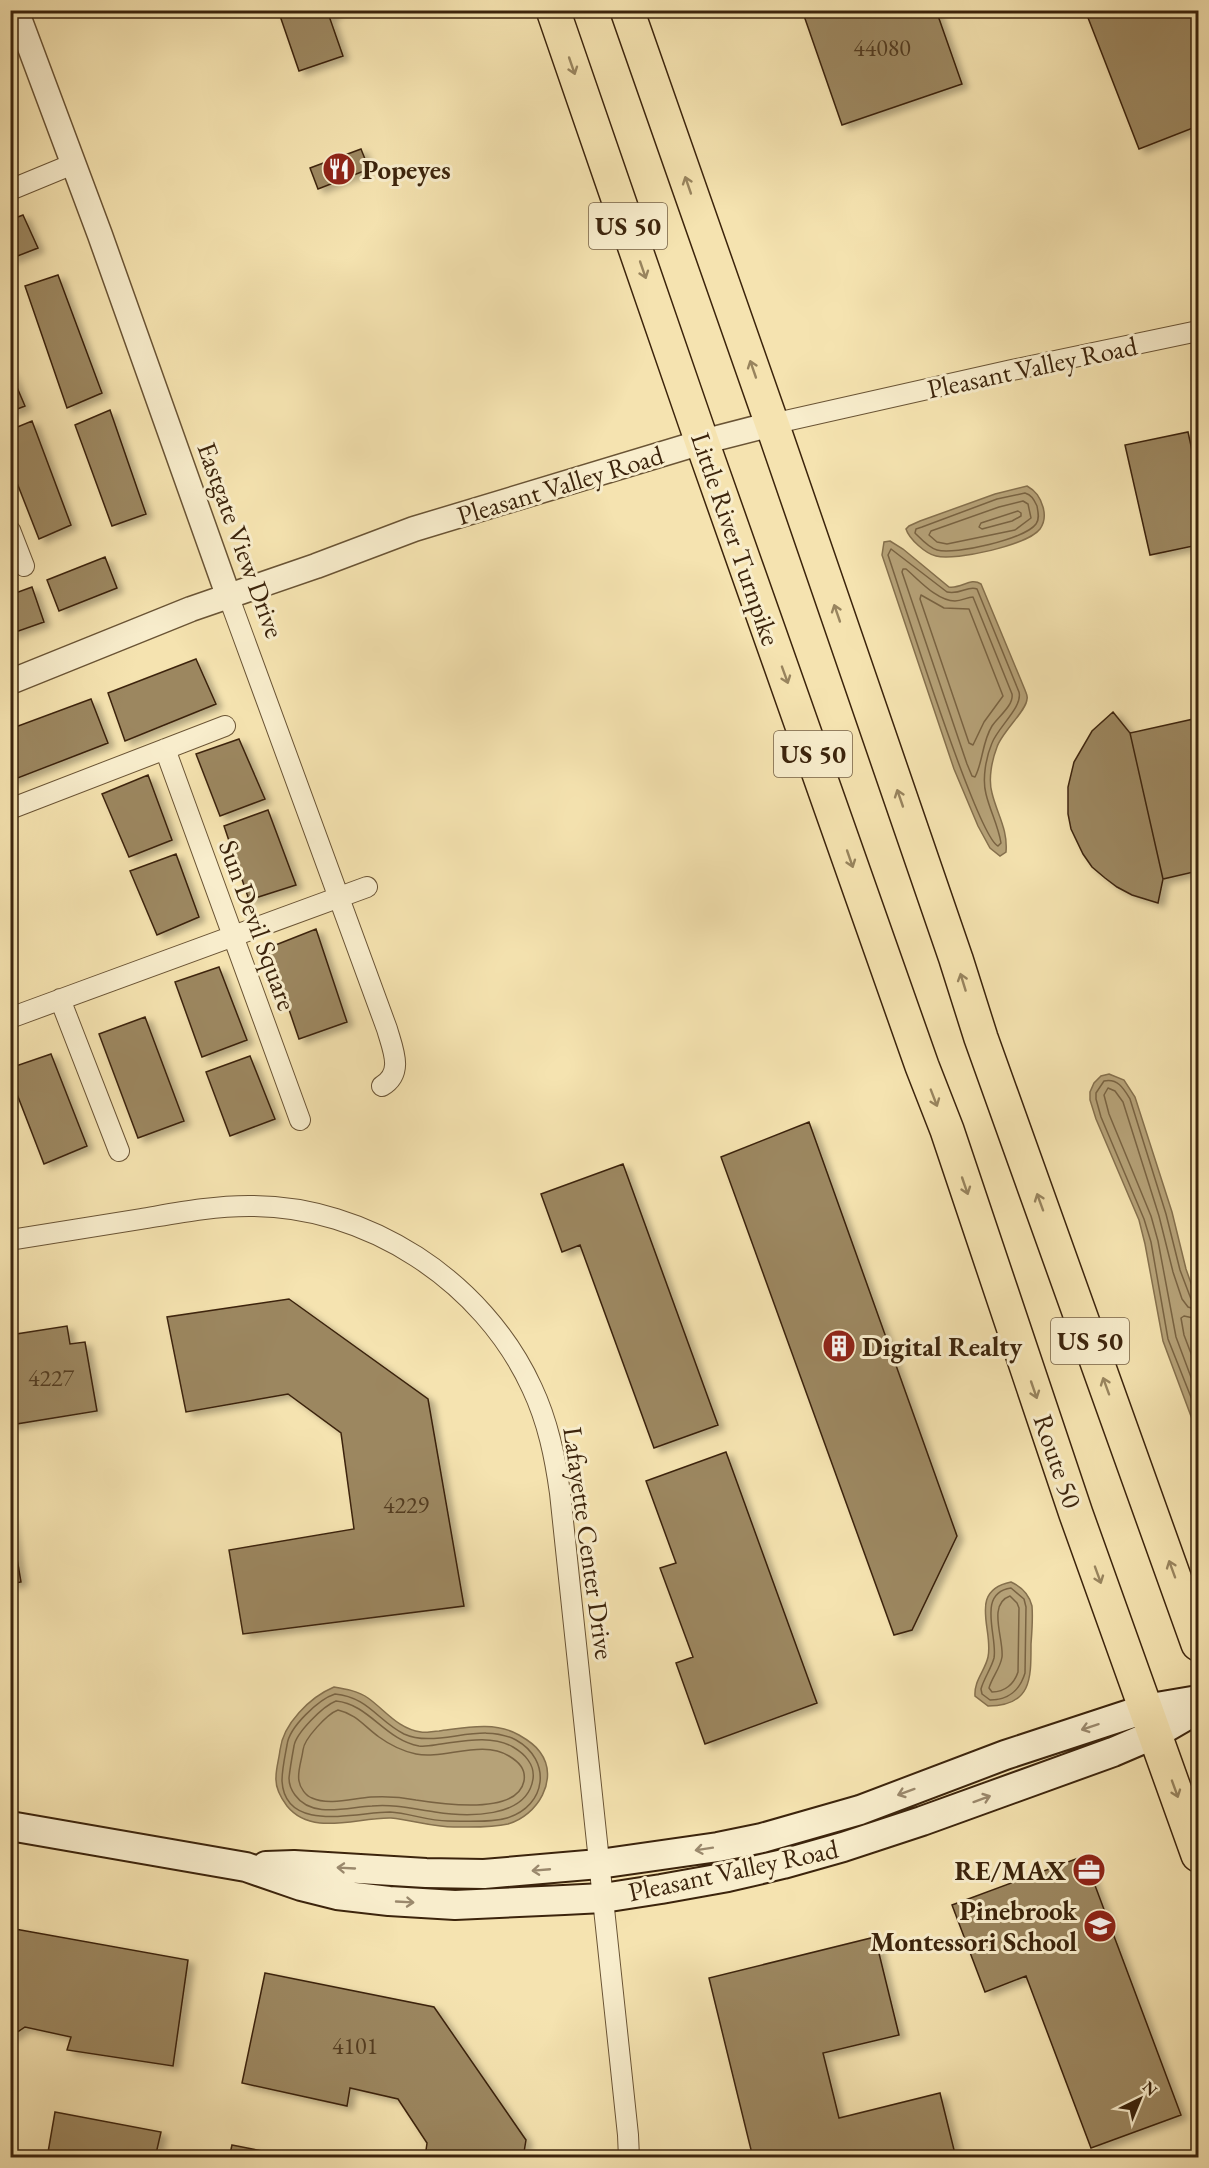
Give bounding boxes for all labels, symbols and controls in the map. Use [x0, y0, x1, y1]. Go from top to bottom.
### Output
house number: 44080 [853, 32, 911, 63]
one-way arrow [568, 56, 579, 75]
restaurant icon: Popeyes [321, 151, 357, 187]
place label: Popeyes [362, 152, 451, 187]
one-way arrow [681, 176, 692, 195]
road number: US 50 [589, 203, 667, 249]
one-way arrow [638, 260, 649, 279]
street label: Pleasant Valley Road [924, 328, 1141, 406]
one-way arrow [746, 360, 757, 379]
street label: Little River Turnpike [683, 428, 789, 650]
street label: Eastgate View Drive [189, 437, 293, 643]
street label: Pleasant Valley Road [453, 437, 668, 533]
one-way arrow [830, 604, 841, 623]
one-way arrow [780, 665, 791, 684]
road number: US 50 [774, 731, 852, 777]
one-way arrow [894, 789, 905, 808]
street label: Sun Devil Square [211, 835, 305, 1015]
one-way arrow [845, 849, 856, 868]
one-way arrow [957, 973, 968, 992]
one-way arrow [929, 1088, 940, 1107]
one-way arrow [961, 1176, 972, 1194]
one-way arrow [1033, 1193, 1044, 1212]
road number: US 50 [1051, 1318, 1129, 1364]
building icon: Digital Realty [821, 1328, 857, 1364]
place label: Digital Realty [862, 1329, 1023, 1364]
house number: 4227 [28, 1362, 75, 1393]
one-way arrow [1099, 1377, 1110, 1396]
one-way arrow [1030, 1380, 1041, 1399]
street label: Route 50 [1026, 1409, 1090, 1513]
street label: Lafayette Center Drive [555, 1424, 623, 1662]
house number: 4229 [383, 1489, 430, 1520]
one-way arrow [1165, 1560, 1176, 1579]
one-way arrow [1093, 1565, 1104, 1584]
one-way arrow [1081, 1722, 1100, 1733]
one-way arrow [1170, 1779, 1181, 1798]
one-way arrow [897, 1788, 916, 1799]
one-way arrow [972, 1793, 991, 1804]
street label: Pleasant Valley Road [625, 1831, 842, 1909]
one-way arrow [695, 1844, 715, 1855]
office icon: RE/MAX [1071, 1852, 1107, 1888]
place label: RE/MAX [955, 1853, 1067, 1888]
one-way arrow [337, 1862, 357, 1873]
one-way arrow [532, 1865, 551, 1876]
place label: Pinebrook Montessori School [870, 1893, 1078, 1959]
one-way arrow [395, 1896, 415, 1907]
school or university icon: Pinebrook Montessori School [1082, 1908, 1118, 1944]
house number: 4101 [332, 2030, 378, 2061]
north arrow [1110, 2069, 1170, 2129]
text: N [1138, 2076, 1162, 2101]

